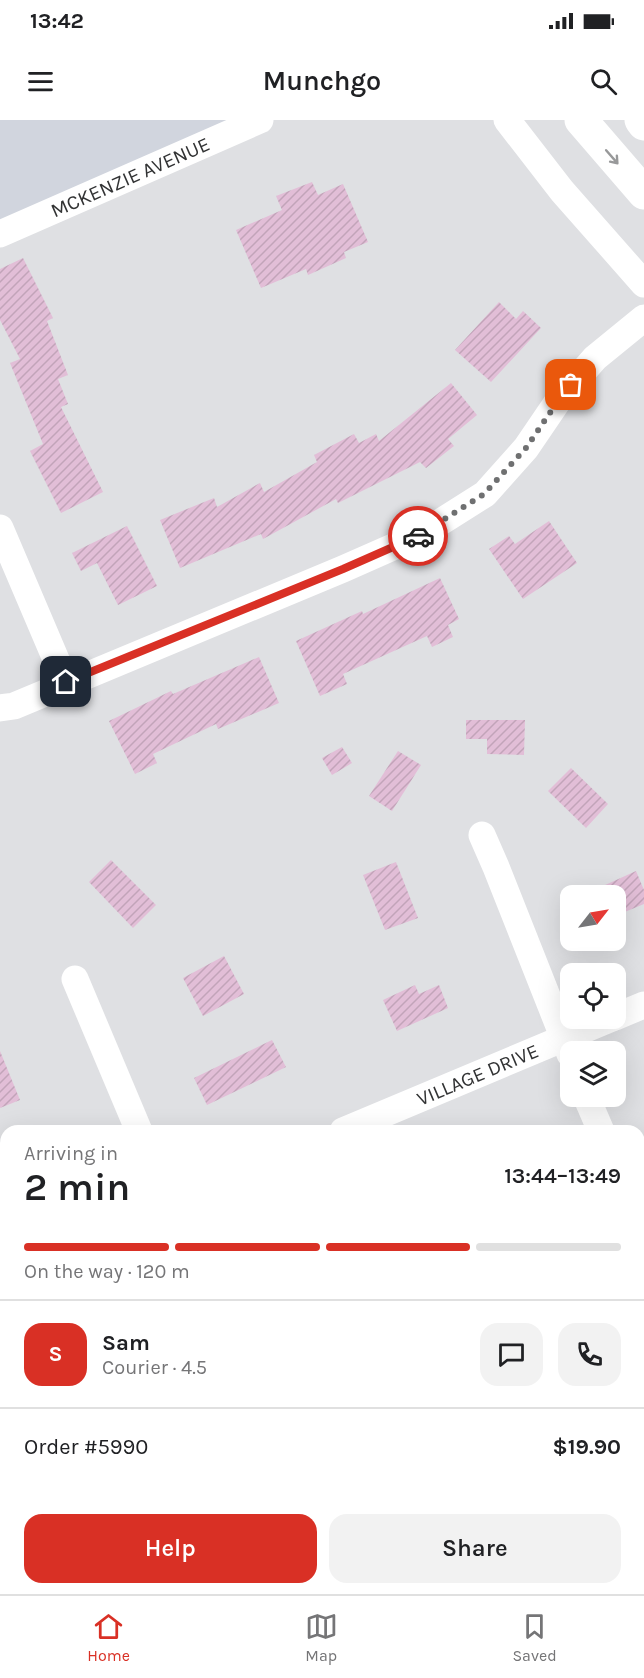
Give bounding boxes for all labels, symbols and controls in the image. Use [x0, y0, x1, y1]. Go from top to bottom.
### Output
text: 13:42 [30, 8, 84, 34]
icon: menu [24, 65, 57, 98]
text: Munchgo [263, 65, 381, 97]
icon: search [587, 65, 620, 98]
street label: MCKENZIE AVENUE [47, 133, 213, 222]
one-way arrow [605, 149, 619, 164]
pin [545, 359, 596, 410]
icon: bag [554, 368, 587, 401]
courier [388, 506, 448, 566]
icon: car [402, 520, 435, 553]
pin [40, 656, 91, 707]
icon: home [49, 665, 82, 698]
north arrow [560, 885, 626, 951]
map controls [560, 885, 626, 1107]
button: locate [560, 963, 626, 1029]
street label: VILLAGE DRIVE [414, 1039, 542, 1111]
button: layers [560, 1041, 626, 1107]
text: Arriving in [24, 1142, 118, 1165]
text: 13:44–13:49 [504, 1163, 621, 1189]
text: 2 min [24, 1164, 130, 1210]
text: On the way · 120 m [24, 1260, 190, 1283]
button: chat [480, 1323, 543, 1386]
button: phone [558, 1323, 621, 1386]
text: Sam [102, 1330, 150, 1356]
text: S [48, 1341, 63, 1367]
text: Courier · 4.5 [102, 1356, 207, 1379]
text: Order #5990 [24, 1434, 148, 1460]
text: $19.90 [553, 1434, 621, 1460]
button: Help [24, 1514, 317, 1583]
button: Share [329, 1514, 621, 1583]
tab: Home [87, 1610, 130, 1665]
tab: Map [305, 1610, 338, 1665]
tab: Saved [512, 1610, 557, 1665]

